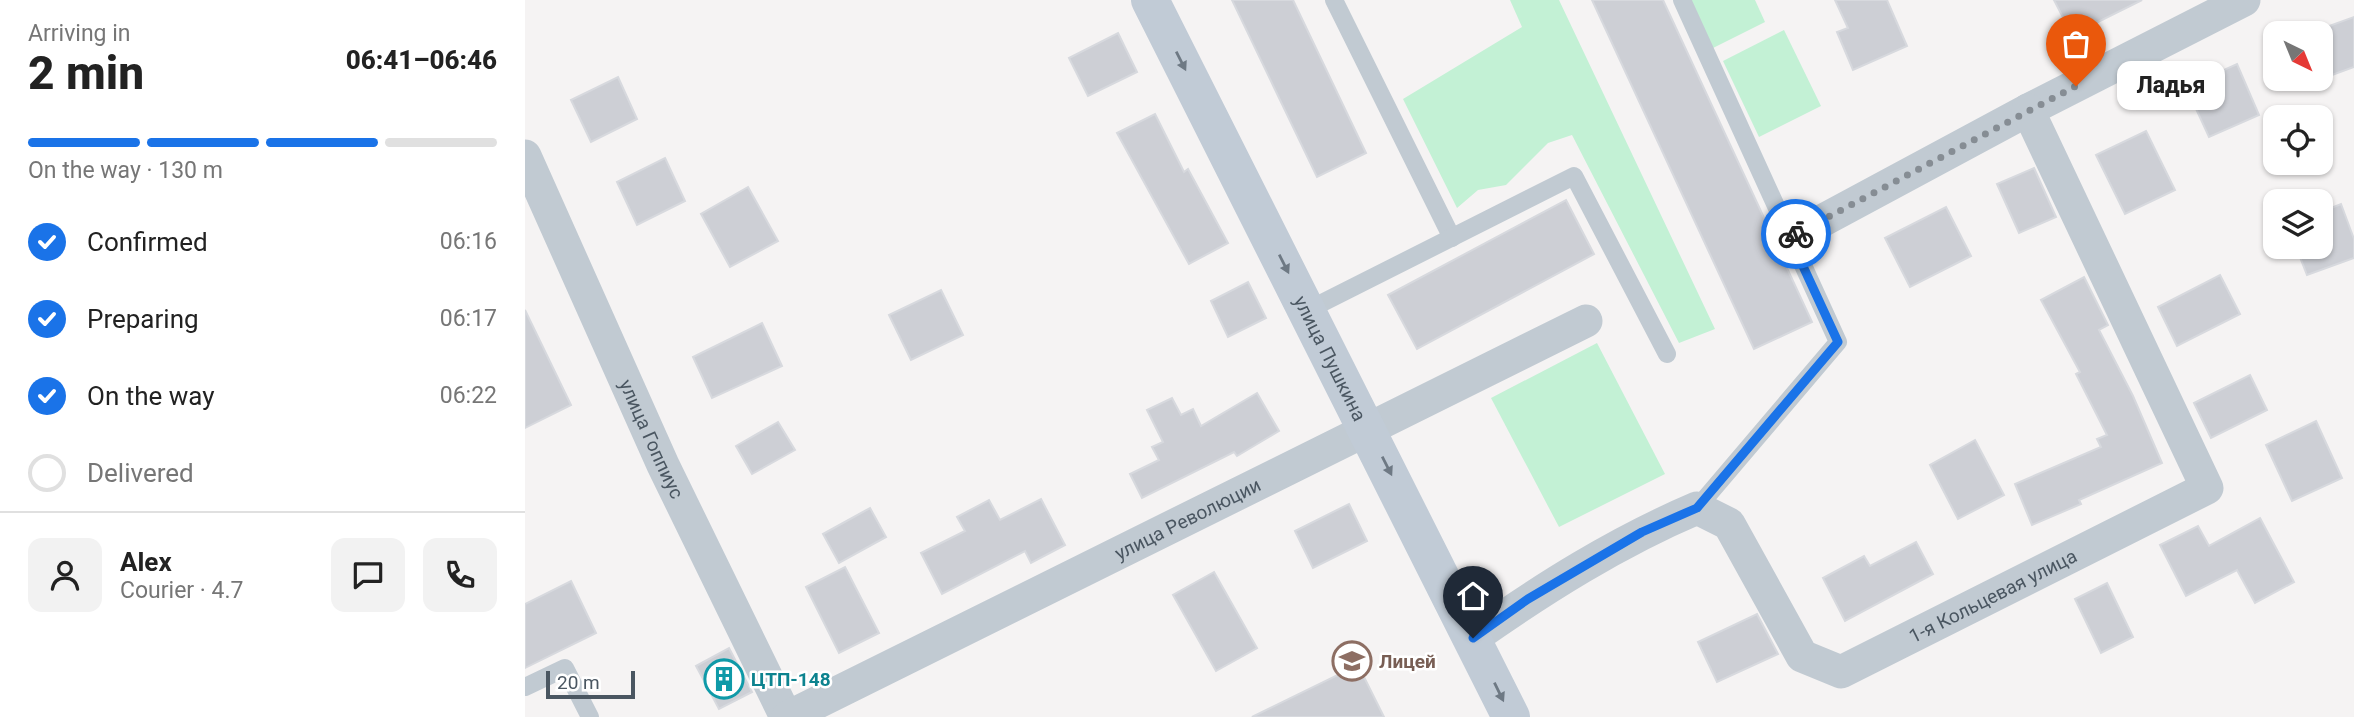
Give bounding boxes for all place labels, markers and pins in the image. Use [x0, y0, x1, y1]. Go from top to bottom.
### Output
pin [2046, 14, 2106, 86]
callout: Ладья [2118, 62, 2227, 110]
pin [1443, 566, 1503, 638]
school or university icon: Лицей [1331, 640, 1373, 682]
place label: Лицей [1379, 650, 1436, 673]
building icon: ЦТП-148 [703, 658, 745, 700]
place label: ЦТП-148 [751, 668, 831, 691]

